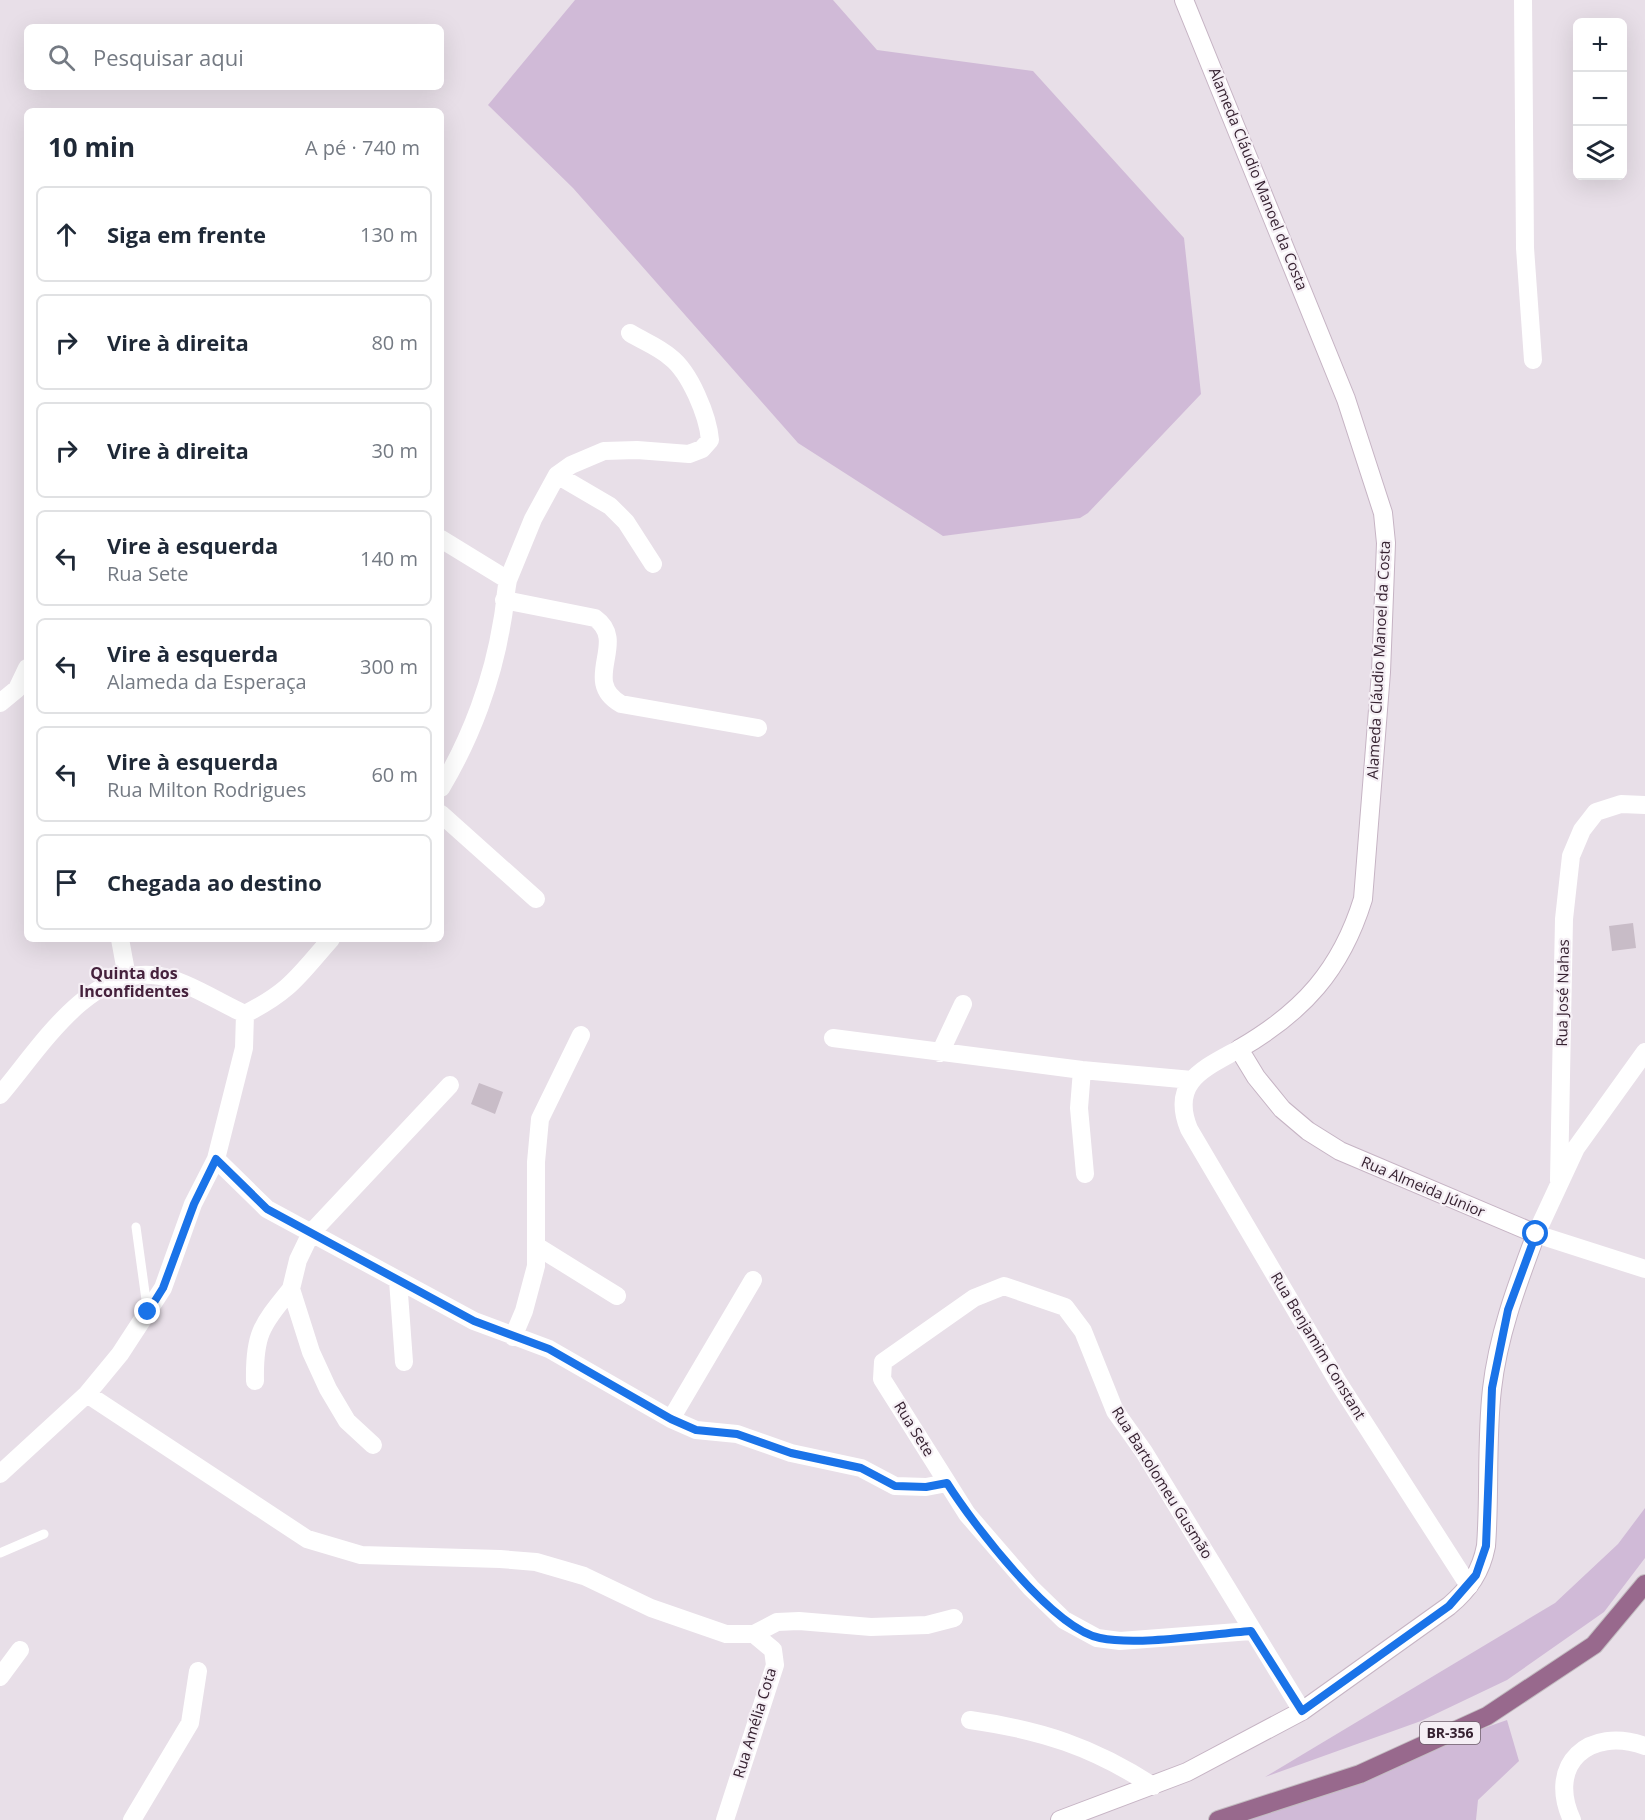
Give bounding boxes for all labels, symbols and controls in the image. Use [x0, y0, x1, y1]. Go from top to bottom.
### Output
map controls [1573, 18, 1627, 180]
button: + [1573, 18, 1627, 72]
search box [24, 24, 444, 90]
icon: search [45, 41, 78, 74]
text: Pesquisar aqui [93, 42, 244, 72]
street label: Alameda Cláudio Manoel da Costa [1205, 64, 1313, 293]
button: − [1573, 72, 1627, 126]
button: layers [1573, 126, 1627, 180]
text: 10 min [48, 129, 135, 165]
text: A pé · 740 m [305, 134, 420, 161]
icon: ahead [50, 218, 83, 251]
text: Siga em frente [107, 219, 266, 249]
text: 130 m [360, 221, 418, 248]
icon: right [50, 326, 83, 359]
text: Vire à direita [107, 327, 249, 357]
text: 80 m [371, 329, 418, 356]
icon: right [50, 434, 83, 467]
text: Vire à direita [107, 435, 249, 465]
text: 30 m [371, 437, 418, 464]
text: Vire à esquerda [107, 530, 278, 560]
street label: Alameda Cláudio Manoel da Costa [1362, 540, 1394, 780]
icon: left [50, 542, 83, 575]
text: 140 m [360, 545, 418, 572]
text: Rua Sete [107, 560, 188, 587]
text: Vire à esquerda [107, 638, 278, 668]
icon: left [50, 650, 83, 683]
text: 300 m [360, 653, 418, 680]
text: Alameda da Esperaça [107, 668, 307, 695]
text: Vire à esquerda [107, 746, 278, 776]
icon: left [50, 758, 83, 791]
text: 60 m [371, 761, 418, 788]
text: Rua Milton Rodrigues [107, 776, 306, 803]
icon: arrive [50, 866, 83, 899]
text: Chegada ao destino [107, 867, 322, 897]
street label: Rua José Nahas [1551, 939, 1573, 1047]
district label: Quinta dos Inconfidentes [79, 962, 189, 1002]
street label: Rua Almeida Júnior [1358, 1151, 1488, 1221]
route start [1522, 1220, 1548, 1246]
street label: Rua Benjamim Constant [1267, 1268, 1371, 1423]
route end [134, 1298, 160, 1324]
street label: Rua Sete [890, 1397, 940, 1460]
street label: Rua Bartolomeu Gusmão [1108, 1403, 1218, 1562]
street label: Rua Amélia Cota [728, 1665, 780, 1780]
road number: BR-356 [1420, 1722, 1480, 1744]

